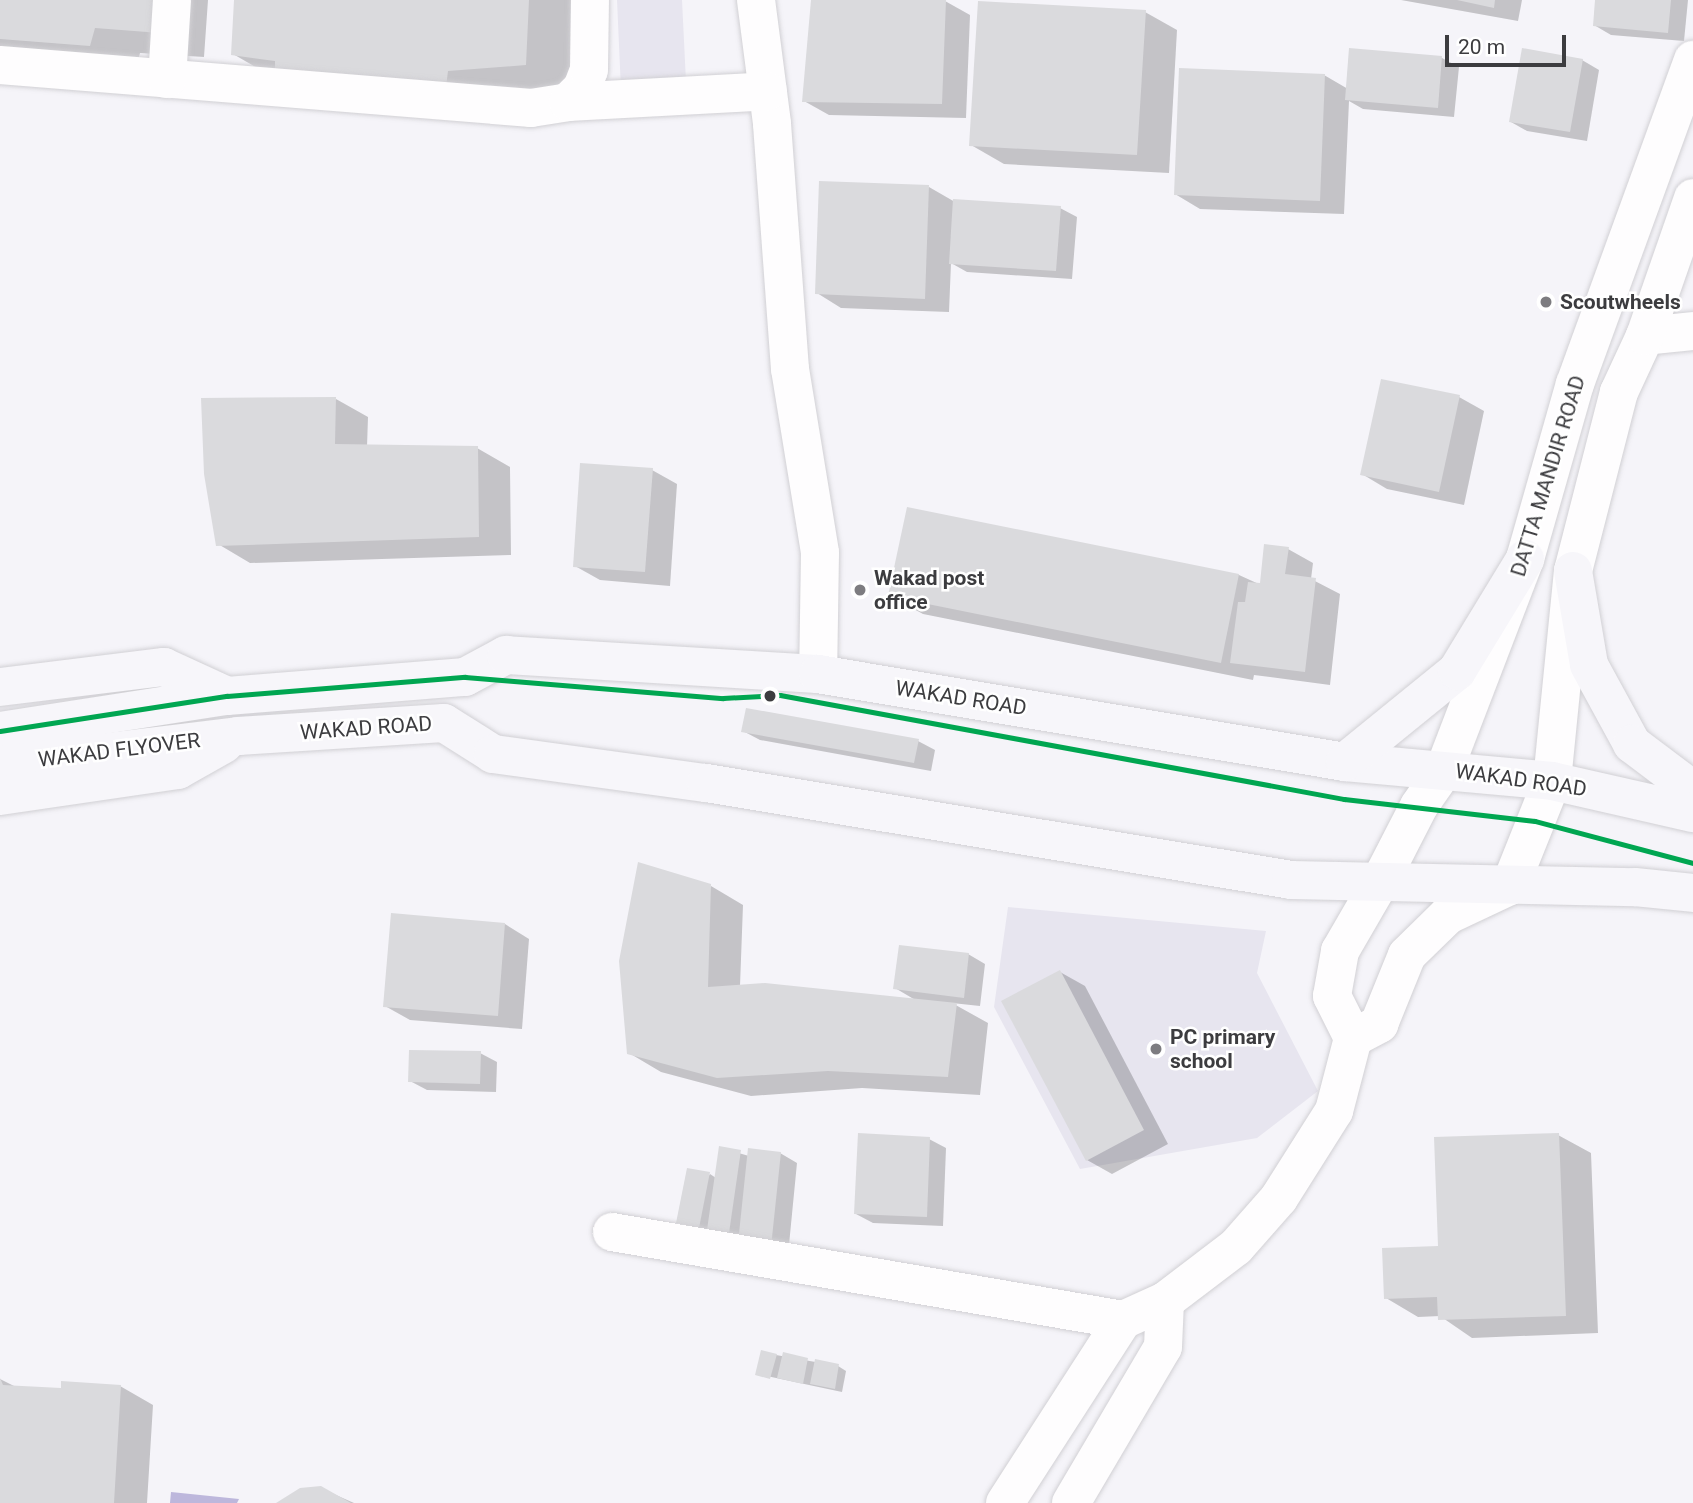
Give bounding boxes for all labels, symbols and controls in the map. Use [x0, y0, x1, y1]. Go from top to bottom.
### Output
scale bar [1448, 21, 1569, 65]
text: 20 m [1458, 35, 1505, 59]
place label: Scoutwheels [1560, 289, 1681, 315]
marker: Scoutwheels [1538, 294, 1554, 310]
street label: DATTA MANDIR ROAD [1505, 372, 1591, 580]
place label: Wakad post office [874, 565, 984, 615]
marker: Wakad post office [852, 582, 868, 598]
street label: WAKAD ROAD [894, 675, 1028, 721]
unlabelled marker [763, 689, 777, 703]
street label: WAKAD ROAD [299, 711, 433, 745]
street label: WAKAD FLYOVER [37, 728, 201, 772]
street label: WAKAD ROAD [1454, 758, 1588, 802]
place label: PC primary school [1170, 1024, 1275, 1074]
marker: PC primary school [1148, 1041, 1164, 1057]

